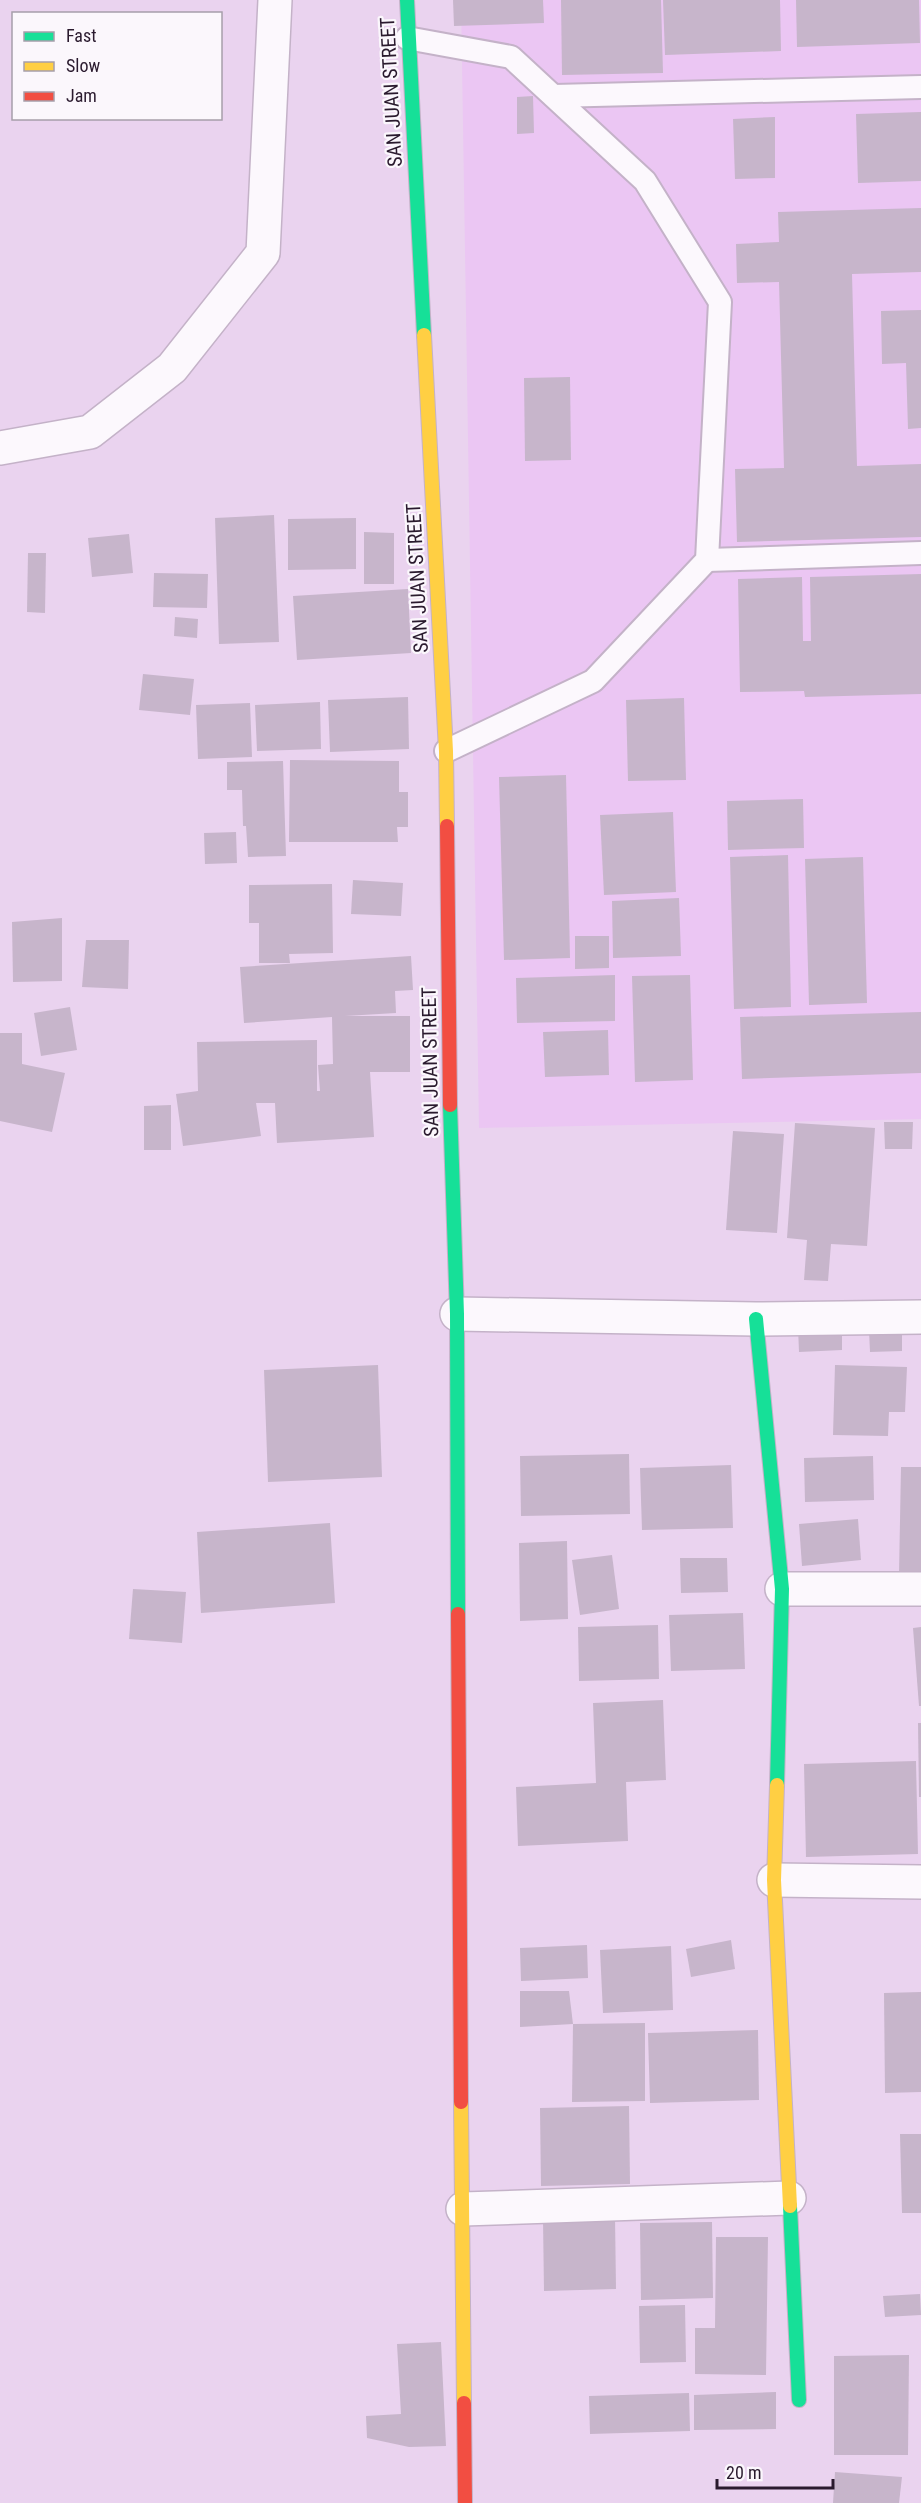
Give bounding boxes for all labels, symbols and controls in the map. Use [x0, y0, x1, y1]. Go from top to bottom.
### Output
legend [12, 12, 222, 120]
street label: SAN JUAN STREET [375, 16, 407, 168]
text: Fast [66, 25, 97, 46]
text: Slow [66, 55, 101, 76]
text: Jam [66, 85, 97, 106]
street label: SAN JUAN STREET [401, 502, 433, 654]
street label: SAN JUAN STREET [417, 987, 443, 1137]
scale bar [717, 2452, 832, 2490]
text: 20 m [726, 2462, 761, 2483]

